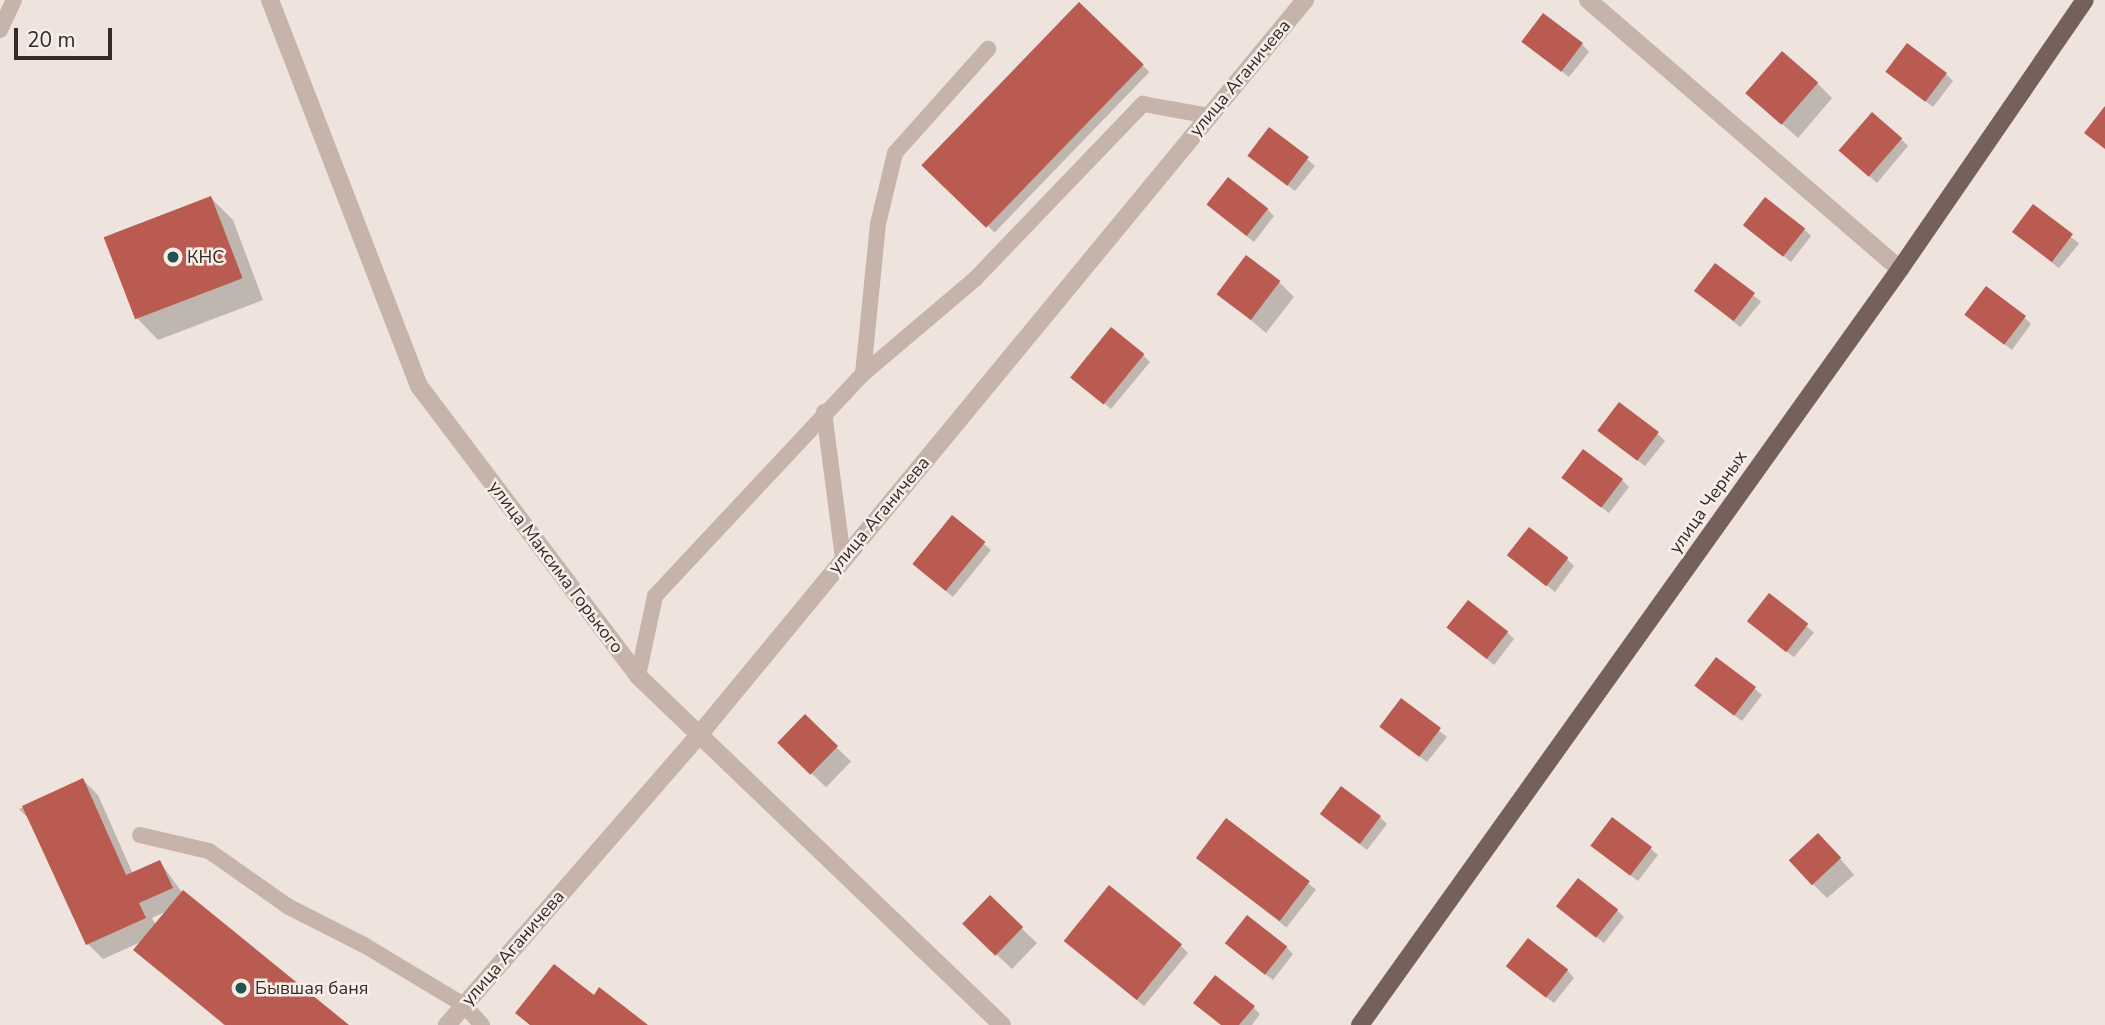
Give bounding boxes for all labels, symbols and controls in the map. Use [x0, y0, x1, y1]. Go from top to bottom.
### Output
scale bar [18, 14, 116, 58]
street label: улица Аганичева [1185, 15, 1295, 141]
text: 20 m [27, 26, 76, 54]
place label: КНС [187, 246, 224, 268]
marker: КНС [165, 249, 181, 265]
street label: улица Черных [1665, 446, 1751, 558]
street label: улица Аганичева [824, 452, 934, 578]
street label: улица Максима Горького [484, 476, 628, 658]
street label: улица Аганичева [457, 886, 569, 1010]
place label: Бывшая баня [255, 977, 368, 999]
marker: Бывшая баня [233, 980, 249, 996]

